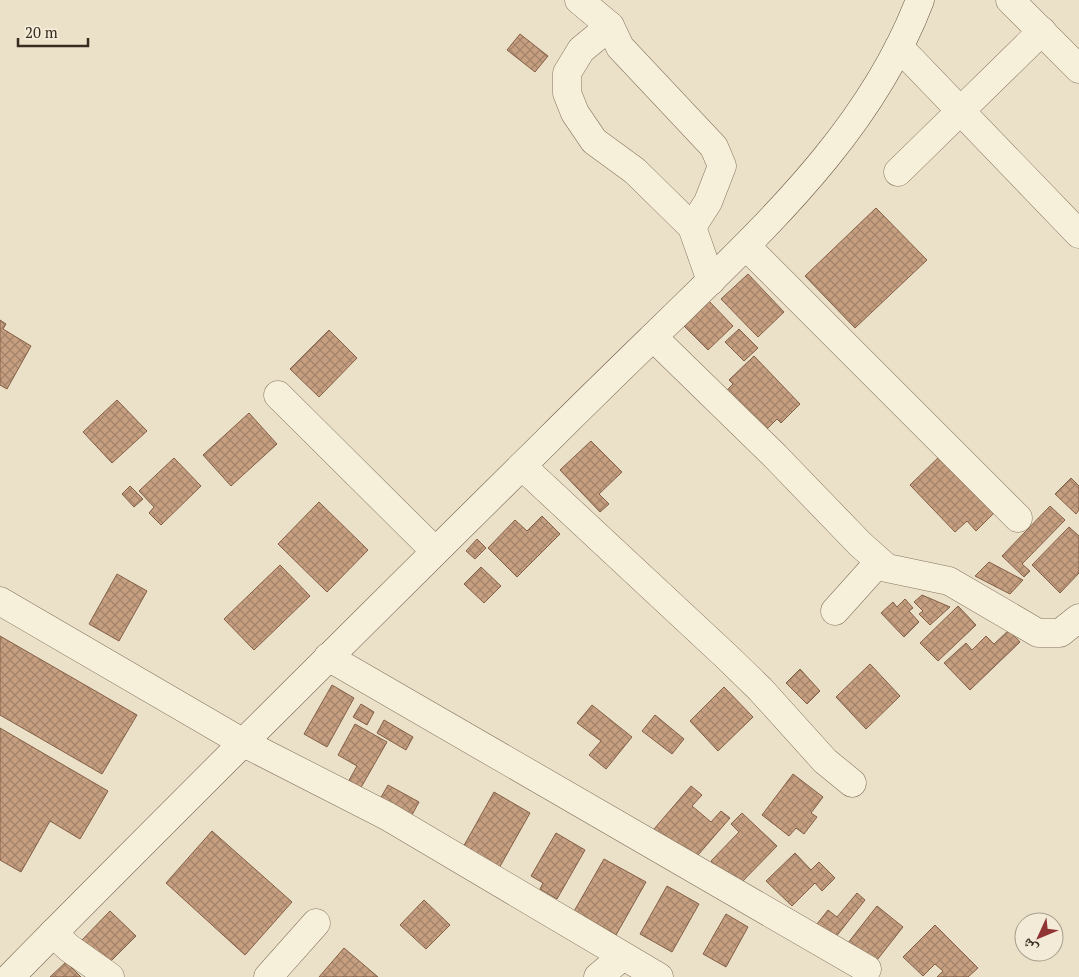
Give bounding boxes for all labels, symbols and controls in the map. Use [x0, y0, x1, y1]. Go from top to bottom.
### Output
scale bar [18, 15, 88, 47]
text: 20 m [25, 22, 58, 42]
north arrow [1014, 912, 1064, 962]
text: ش [1017, 934, 1041, 958]

